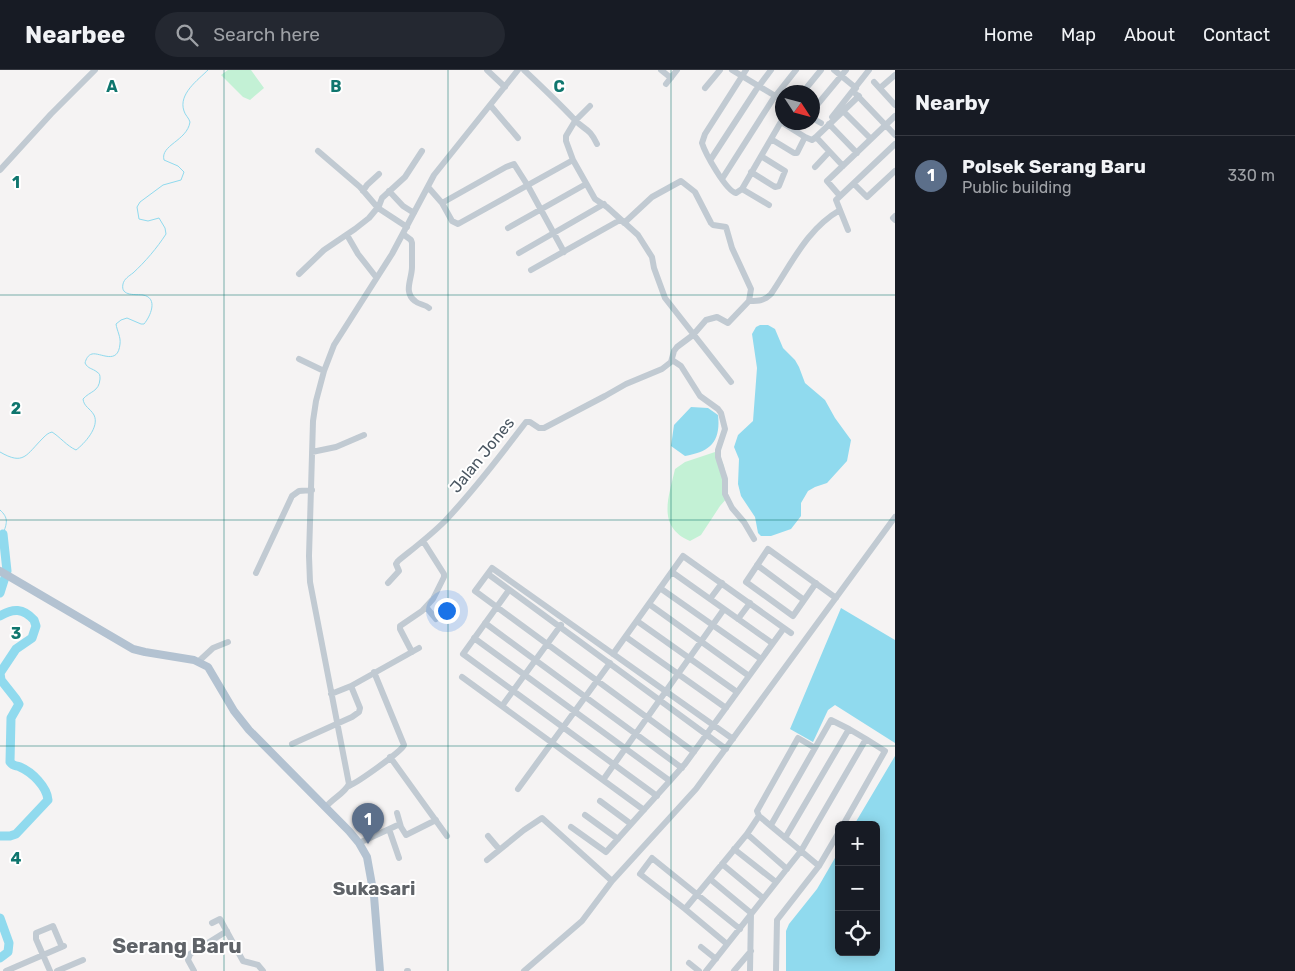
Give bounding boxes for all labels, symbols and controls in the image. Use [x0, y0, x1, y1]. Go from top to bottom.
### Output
search box [155, 12, 505, 57]
text: Nearbee [25, 21, 125, 49]
icon: search [173, 21, 201, 49]
text: Search here [213, 23, 320, 46]
text: Home [984, 24, 1033, 46]
text: Map [1061, 24, 1096, 46]
text: About [1124, 24, 1175, 46]
text: Contact [1203, 24, 1270, 46]
text: A [106, 77, 118, 96]
text: B [330, 77, 342, 96]
text: C [553, 77, 565, 96]
north arrow [775, 85, 820, 130]
text: Nearby [915, 90, 990, 115]
text: Polsek Serang Baru [962, 155, 1146, 178]
text: 1 [927, 166, 935, 185]
text: 330 m [1227, 166, 1275, 185]
text: 1 [12, 173, 20, 192]
text: Public building [962, 178, 1072, 197]
text: 2 [11, 399, 21, 418]
street label: Jalan Jones [446, 414, 518, 496]
your location [434, 598, 460, 624]
text: 3 [11, 624, 21, 643]
pin: 1 [352, 803, 384, 844]
map controls [835, 821, 880, 956]
button: + [835, 821, 880, 866]
text: 4 [11, 849, 22, 868]
button: − [835, 866, 880, 911]
district label: Sukasari [333, 877, 415, 900]
button: locate [835, 911, 880, 956]
district label: Serang Baru [112, 933, 242, 958]

